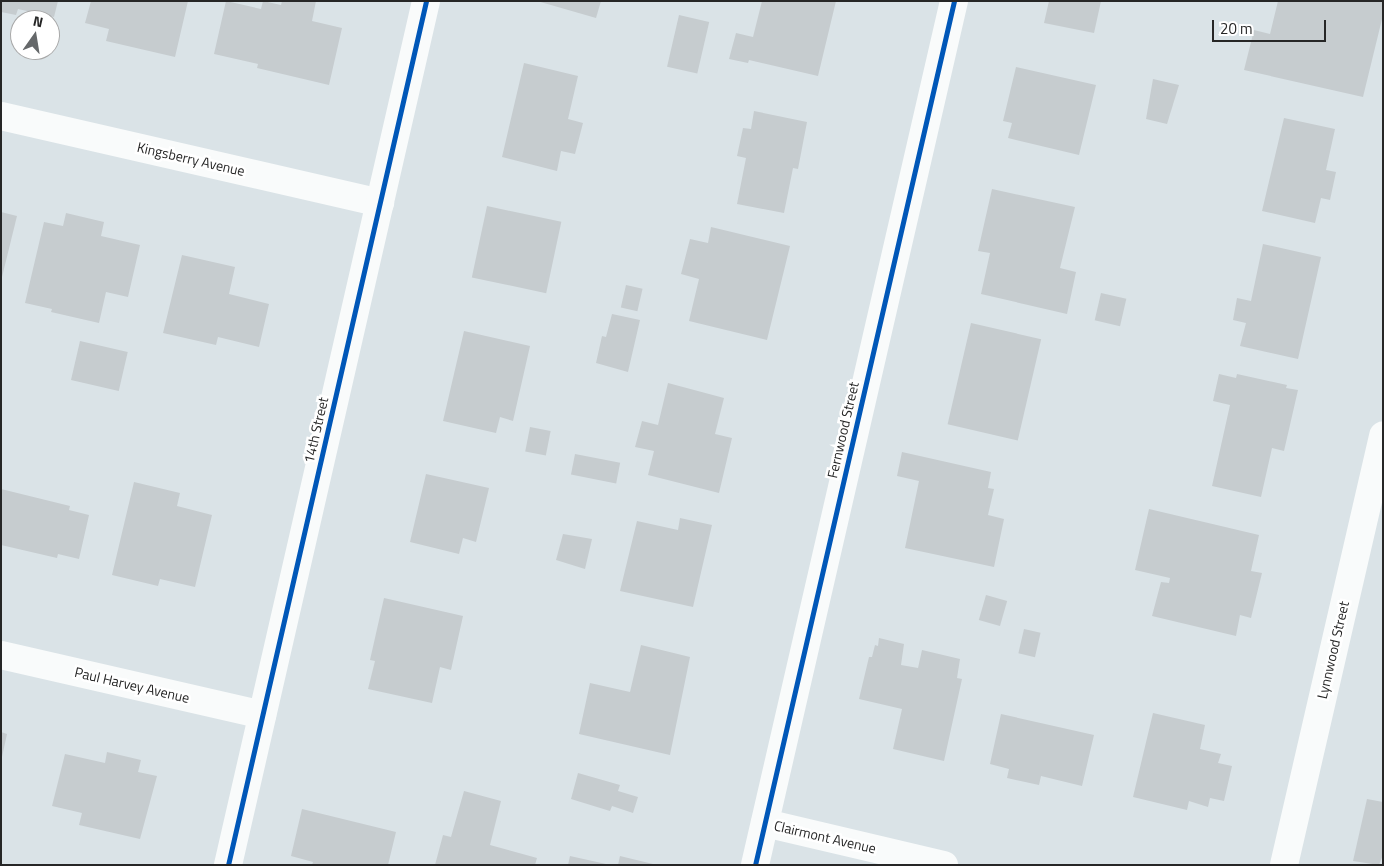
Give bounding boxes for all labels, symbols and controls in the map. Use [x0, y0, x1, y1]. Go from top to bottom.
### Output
north arrow [10, 10, 60, 60]
text: N [31, 10, 45, 32]
scale bar [1214, 10, 1328, 42]
text: 20 m [1220, 17, 1253, 40]
street label: Kingsberry Avenue [136, 138, 246, 180]
street label: Fernwood Street [824, 380, 862, 480]
street label: 14th Street [300, 395, 332, 465]
street label: Lynnwood Street [1314, 600, 1352, 700]
street label: Paul Harvey Avenue [73, 664, 191, 706]
street label: Clairmont Avenue [772, 817, 878, 857]

